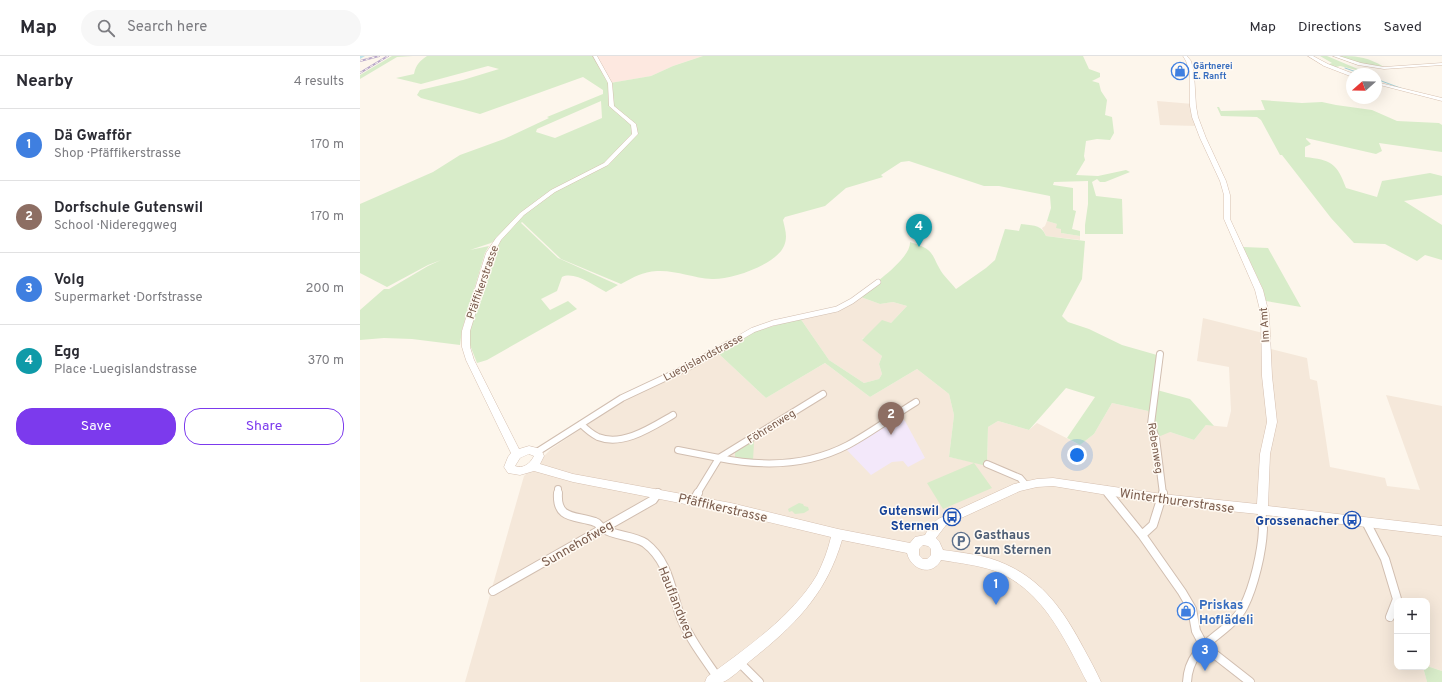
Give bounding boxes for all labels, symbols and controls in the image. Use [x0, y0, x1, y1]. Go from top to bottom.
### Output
search box [81, 10, 361, 46]
text: Map [20, 16, 57, 40]
icon: search [95, 17, 117, 39]
text: Search here [127, 18, 207, 37]
text: Map [1250, 19, 1276, 36]
text: Directions [1298, 19, 1362, 36]
text: Saved [1384, 19, 1422, 36]
shop icon: Gärtnerei E. Ranft [1170, 61, 1190, 81]
place label: Gärtnerei E. Ranft [1193, 61, 1233, 82]
north arrow [1346, 68, 1382, 104]
text: Nearby [16, 71, 73, 93]
text: 4 results [294, 74, 344, 90]
text: Dä Gwafför [54, 127, 132, 146]
text: 1 [26, 137, 32, 153]
text: 170 m [310, 137, 344, 153]
text: Shop · Pfäffikerstrasse [54, 146, 181, 162]
text: Dorfschule Gutenswil [54, 199, 203, 218]
text: 2 [25, 209, 33, 225]
text: 170 m [310, 209, 344, 225]
pin: 4 [906, 214, 932, 247]
text: School · Nidereggweg [54, 218, 177, 234]
street label: Pfäffikerstrasse [464, 244, 502, 321]
text: Volg [54, 271, 84, 290]
text: 3 [25, 281, 33, 297]
text: 200 m [305, 281, 344, 297]
text: Supermarket · Dorfstrasse [54, 290, 203, 306]
street label: Im Amt [1257, 307, 1273, 343]
street label: Luegislandstrasse [661, 331, 746, 385]
text: Egg [54, 343, 80, 362]
text: 4 [25, 353, 33, 369]
text: 370 m [307, 353, 344, 369]
text: Place · Luegislandstrasse [54, 362, 197, 378]
pin: 2 [878, 402, 904, 435]
street label: Föhrenweg [745, 406, 798, 447]
button: Save [16, 408, 176, 445]
button: Share [184, 408, 344, 445]
street label: Rebenweg [1144, 422, 1166, 475]
your location [1067, 445, 1087, 465]
street label: Winterthurerstrasse [1118, 486, 1235, 518]
street label: Pfäffikerstrasse [676, 491, 769, 527]
place label: Gutenswil Sternen [879, 504, 939, 535]
bus stop icon: Gutenswil Sternen [942, 507, 962, 527]
bus stop icon: Grossenacher [1342, 510, 1362, 530]
place label: Grossenacher [1255, 514, 1340, 530]
street label: Sunnehofweg [539, 518, 617, 572]
place label: Gasthaus zum Sternen [974, 528, 1052, 559]
parking icon: Gasthaus zum Sternen [951, 531, 971, 551]
street label: Hauflandweg [653, 564, 697, 641]
pin: 1 [983, 572, 1009, 605]
place label: Priskas Hoflädeli [1199, 598, 1254, 629]
map controls [1394, 598, 1430, 670]
button: + [1394, 598, 1430, 634]
shop icon: Priskas Hoflädeli [1176, 601, 1196, 621]
button: − [1394, 634, 1430, 670]
pin: 3 [1192, 638, 1218, 671]

